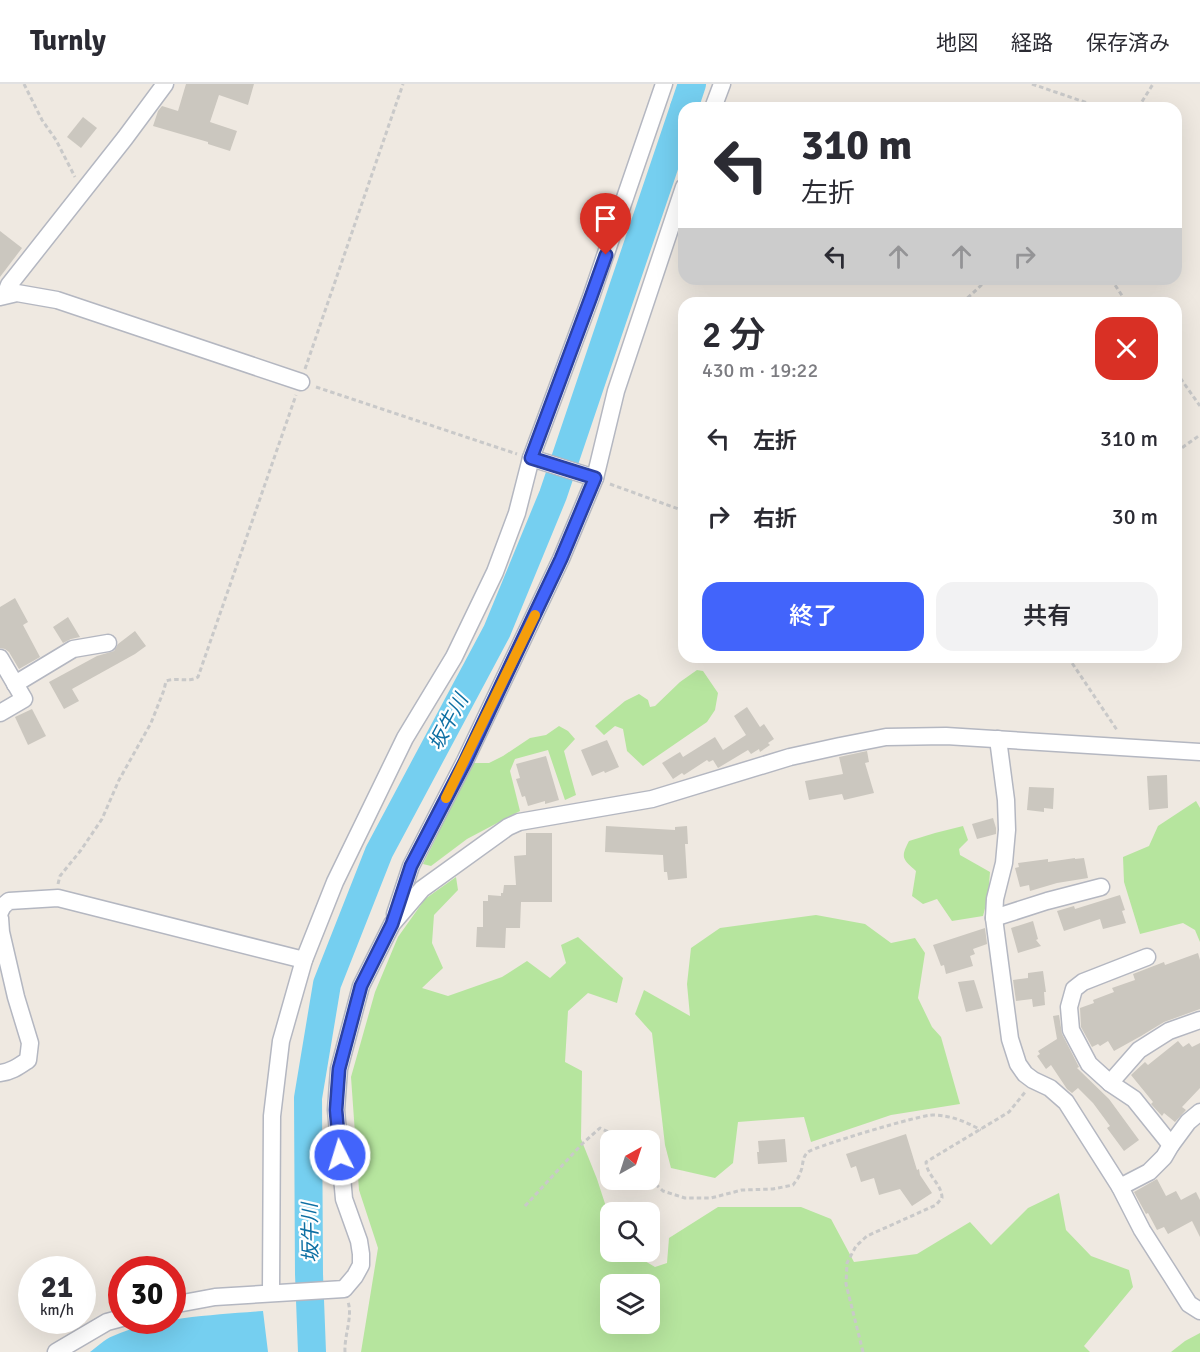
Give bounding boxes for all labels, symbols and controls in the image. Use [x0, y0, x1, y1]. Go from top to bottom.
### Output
text: Turnly [30, 24, 106, 58]
text: 地図 [936, 30, 978, 56]
text: 経路 [1011, 30, 1053, 56]
text: 保存済み [1086, 30, 1170, 56]
text: 310 m [801, 120, 912, 171]
icon: left [702, 126, 780, 204]
text: 左折 [801, 177, 855, 210]
pin [580, 193, 631, 255]
icon: arrive [589, 202, 622, 235]
icon: left [819, 240, 852, 273]
icon: ahead [882, 240, 915, 273]
icon: ahead [945, 240, 978, 273]
icon: right [1008, 240, 1041, 273]
text: 2 分 [702, 313, 765, 358]
button: close [1095, 317, 1158, 380]
text: 430 m · 19:22 [702, 358, 818, 383]
icon: left [702, 422, 735, 455]
text: 310 m [1100, 425, 1158, 452]
text: 左折 [753, 427, 797, 454]
icon: right [702, 500, 735, 533]
text: 30 m [1112, 503, 1158, 530]
text: 右折 [753, 505, 797, 532]
button: 終了 [702, 582, 924, 651]
button: 共有 [936, 582, 1158, 651]
water label: 坂牛川 [423, 688, 475, 755]
position arrow [308, 1123, 372, 1187]
north arrow [600, 1130, 660, 1190]
map controls [600, 1130, 660, 1334]
water label: 坂牛川 [297, 1201, 324, 1263]
button: search [600, 1202, 660, 1262]
speed limit sign: 30 [108, 1256, 186, 1334]
text: 21 [41, 1269, 73, 1306]
button: layers [600, 1274, 660, 1334]
text: km/h [40, 1301, 74, 1319]

